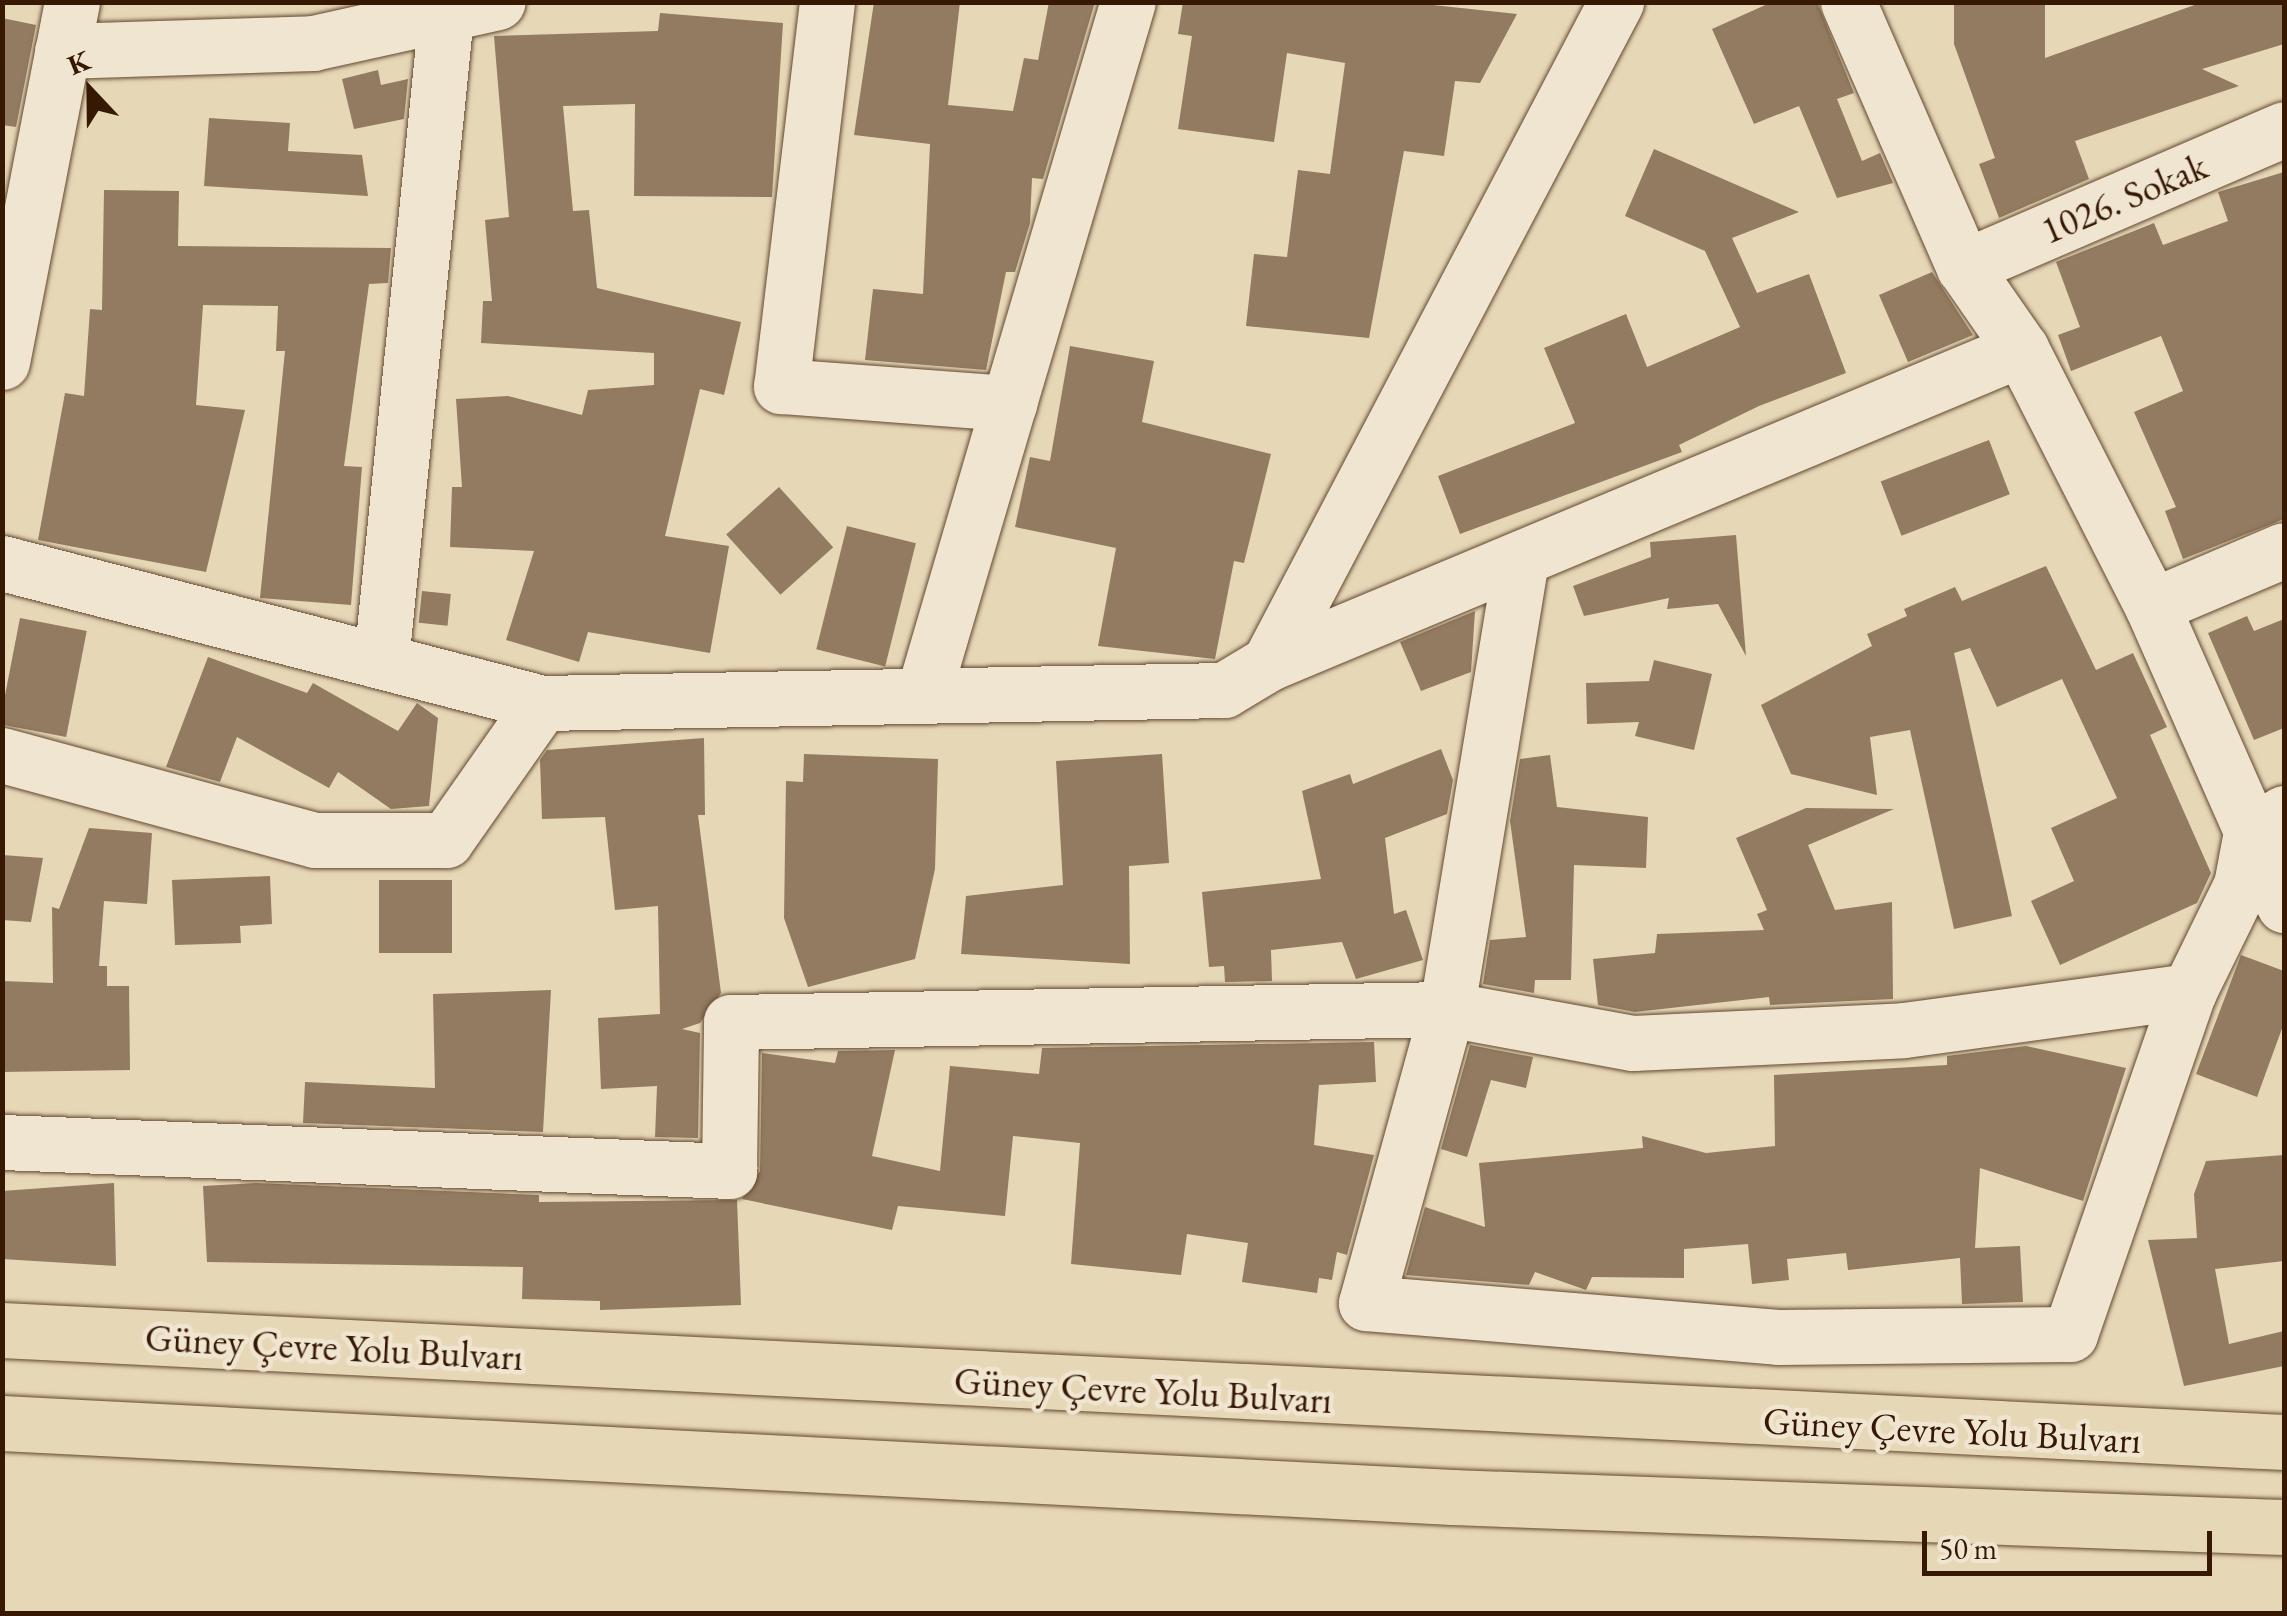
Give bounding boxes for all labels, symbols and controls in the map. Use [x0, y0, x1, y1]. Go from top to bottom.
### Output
north arrow [40, 40, 140, 140]
text: K [62, 41, 95, 83]
street label: 1026. Sokak [2034, 143, 2214, 253]
street label: Güney Çevre Yolu Bulvarı [144, 1314, 524, 1380]
street label: Güney Çevre Yolu Bulvarı [953, 1357, 1333, 1423]
street label: Güney Çevre Yolu Bulvarı [1762, 1397, 2142, 1463]
scale bar [1927, 1511, 2217, 1573]
text: 50 m [1939, 1529, 1997, 1568]

